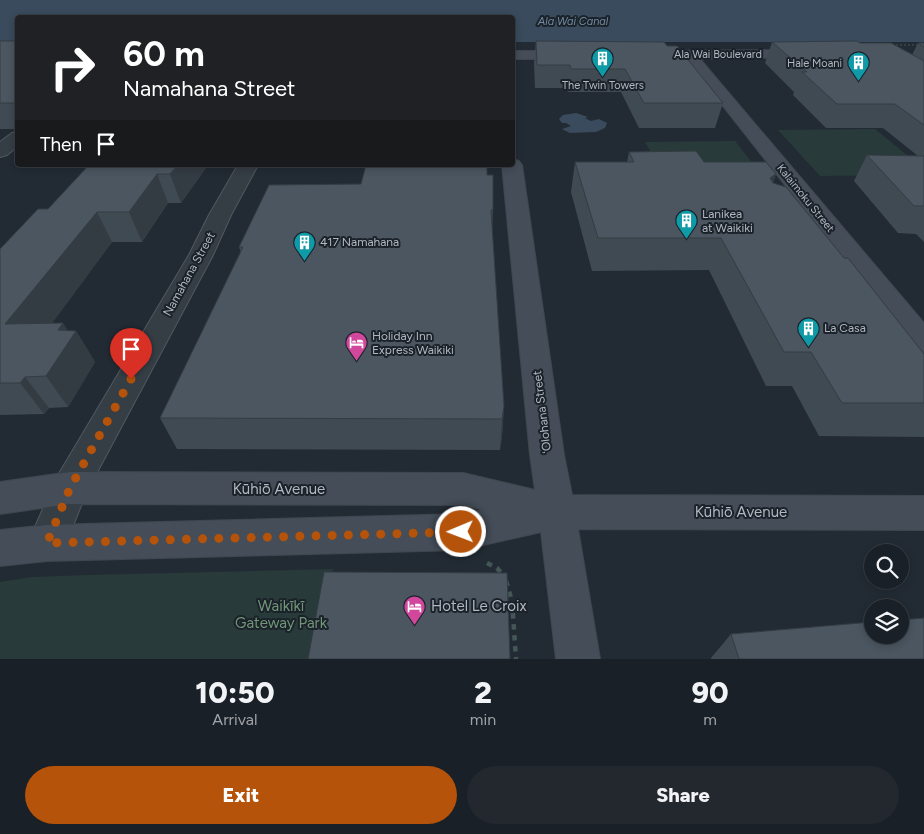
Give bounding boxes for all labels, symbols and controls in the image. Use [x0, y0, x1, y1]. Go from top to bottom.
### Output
water label: Ala Wai Canal [537, 15, 609, 28]
text: 60 m [123, 33, 205, 75]
icon: right [40, 35, 105, 100]
building icon: The Twin Towers [591, 47, 615, 78]
street label: Ala Wai Boulevard [674, 48, 762, 61]
building icon: Hale Moani [846, 51, 870, 82]
place label: Hale Moani [787, 57, 842, 70]
text: Namahana Street [123, 75, 295, 102]
place label: The Twin Towers [562, 79, 644, 92]
icon: arrive [92, 130, 120, 158]
text: Then [40, 133, 82, 156]
street label: Kalaimoku Street [774, 162, 837, 235]
place label: Lanikea at Waikiki [702, 207, 753, 235]
building icon: Lanikea at Waikiki [674, 209, 698, 240]
street label: Namahana Street [160, 229, 218, 318]
building icon: 417 Namahana [292, 230, 316, 261]
place label: 417 Namahana [320, 235, 399, 249]
building icon: La Casa [796, 316, 820, 347]
place label: La Casa [824, 321, 866, 335]
pin [110, 328, 152, 379]
place label: Holiday Inn Express Waikiki [372, 329, 454, 357]
hotel icon: Holiday Inn Express Waikiki [344, 331, 368, 362]
icon: arrive [117, 335, 145, 363]
street label: ʻOlohana Street [530, 369, 554, 454]
street label: Kūhiō Avenue [233, 480, 325, 498]
street label: Kūhiō Avenue [695, 503, 787, 521]
position arrow [434, 505, 486, 557]
map controls [864, 544, 909, 644]
button: search [864, 544, 909, 589]
hotel icon: Hotel Le Croix [403, 594, 427, 625]
park label: Waikīkī Gateway Park [235, 597, 328, 632]
place label: Hotel Le Croix [431, 597, 527, 615]
button: layers [864, 599, 909, 644]
text: 10:50 [195, 674, 275, 711]
text: 2 [474, 674, 492, 711]
text: 90 [691, 674, 729, 711]
text: Arrival [212, 710, 258, 729]
text: min [470, 710, 496, 729]
text: m [703, 710, 717, 729]
button: Exit [25, 766, 457, 824]
button: Share [467, 766, 899, 824]

